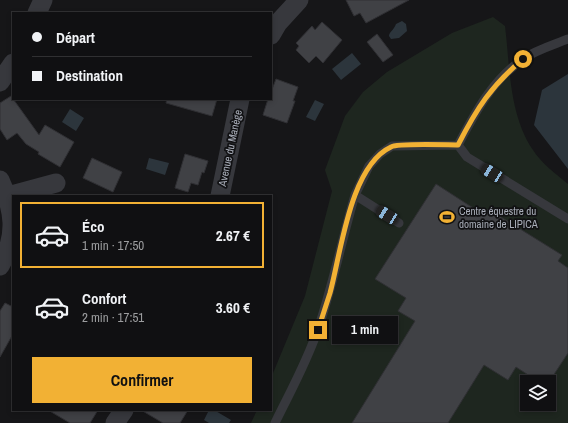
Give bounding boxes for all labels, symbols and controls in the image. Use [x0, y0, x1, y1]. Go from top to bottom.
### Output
text: Départ [56, 27, 95, 48]
route start [514, 50, 532, 68]
text: Destination [56, 65, 123, 86]
street label: Avenue du Manège [215, 108, 245, 189]
car [479, 162, 505, 184]
car [374, 204, 400, 226]
place label: Centre équestre du domaine de LIPICA [459, 204, 539, 231]
sports icon: Centre équestre du domaine de LIPICA [438, 208, 456, 226]
text: Éco [82, 216, 105, 237]
icon: car [34, 217, 70, 253]
text: 2.67 € [216, 225, 250, 246]
text: 1 min · 17:50 [82, 237, 144, 254]
text: Confort [82, 288, 126, 309]
icon: car [34, 289, 70, 325]
text: 3.60 € [216, 297, 250, 318]
text: 2 min · 17:51 [82, 309, 144, 326]
callout: 1 min [332, 316, 398, 344]
route end [309, 321, 327, 339]
text: 1 min [351, 321, 379, 338]
button: Confirmer [32, 357, 252, 403]
map controls [520, 375, 556, 411]
button: layers [520, 375, 556, 411]

